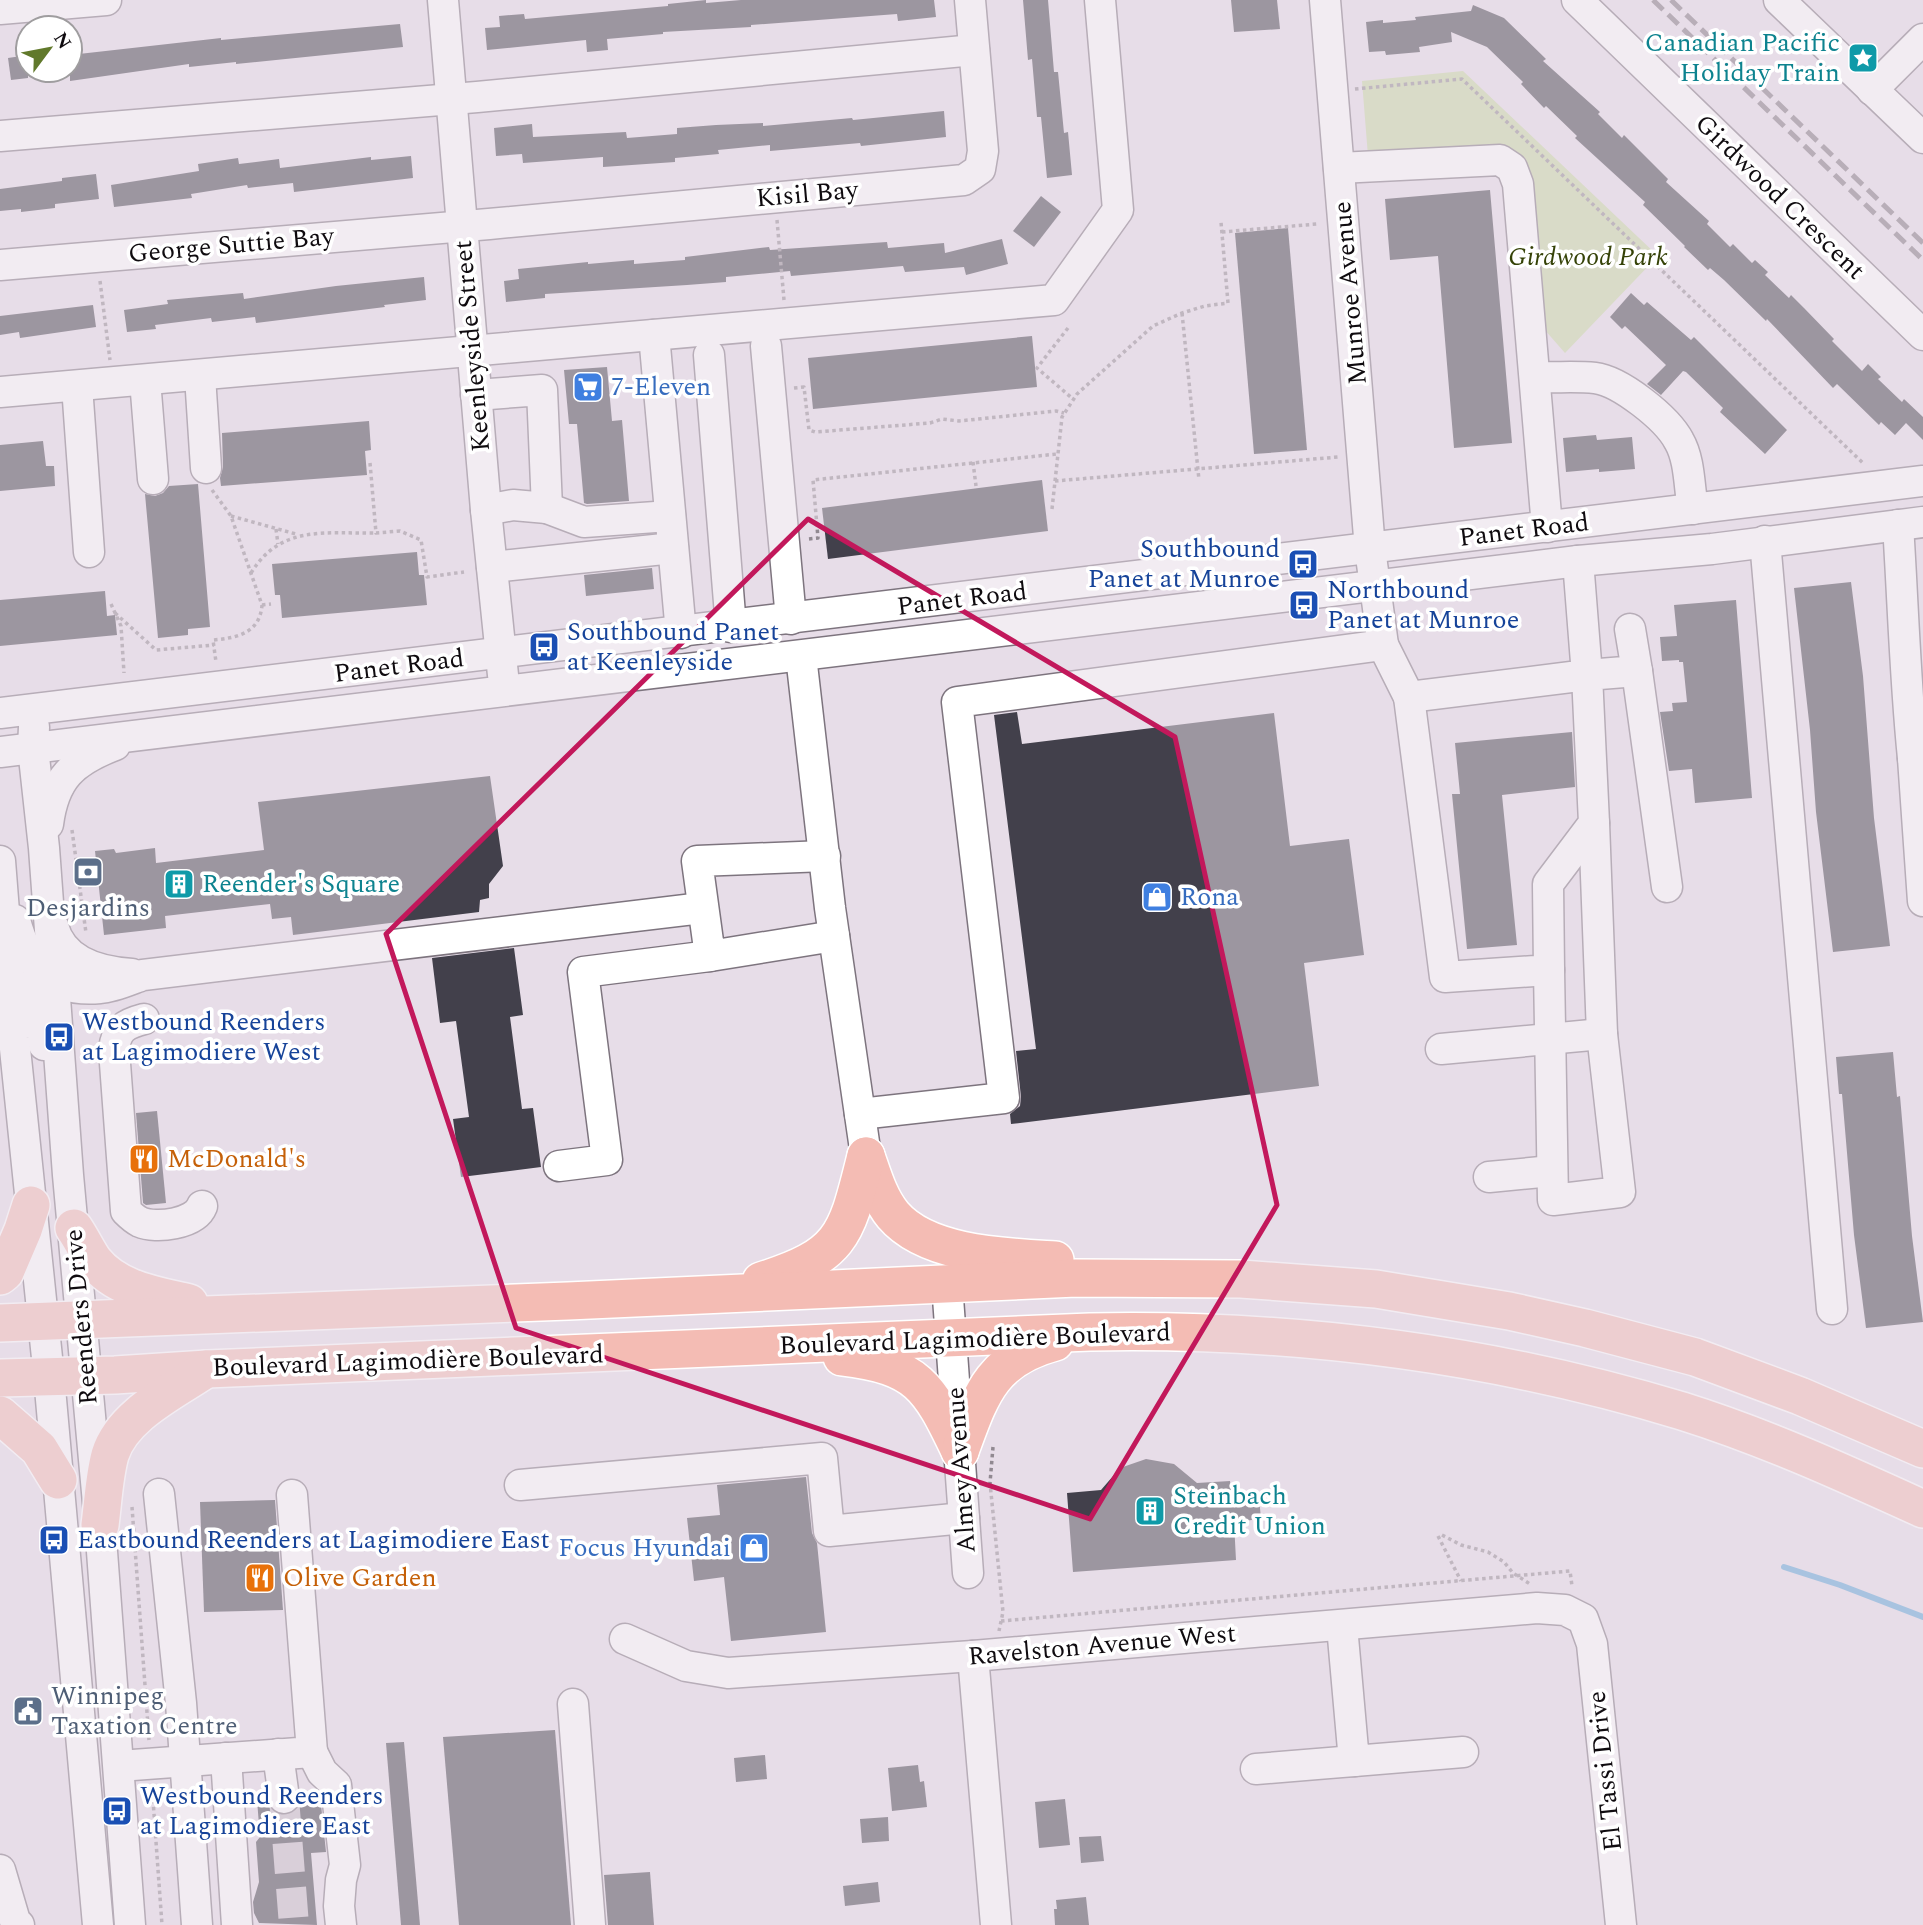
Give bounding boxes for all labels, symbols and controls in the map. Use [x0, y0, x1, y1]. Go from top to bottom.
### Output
north arrow [14, 14, 84, 84]
place label: Canadian Pacific Holiday Train [1645, 23, 1840, 93]
text: N [46, 27, 79, 55]
place icon: Canadian Pacific Holiday Train [1846, 41, 1880, 75]
street label: Girdwood Crescent [1685, 105, 1875, 289]
street label: Kisil Bay [754, 169, 861, 218]
street label: Munroe Avenue [1322, 200, 1378, 386]
street label: George Suttie Bay [127, 216, 337, 274]
park label: Girdwood Park [1508, 237, 1668, 277]
street label: Keenleyside Street [443, 238, 501, 454]
place label: 7-Eleven [611, 367, 711, 407]
supermarket icon: 7-Eleven [571, 370, 605, 404]
street label: Panet Road [1457, 502, 1591, 558]
place label: Southbound Panet at Munroe [1088, 529, 1280, 599]
bus stop icon: Southbound Panet at Munroe [1286, 547, 1320, 581]
place label: Northbound Panet at Munroe [1327, 570, 1519, 640]
street label: Panet Road [895, 571, 1029, 627]
bus stop icon: Northbound Panet at Munroe [1287, 588, 1321, 622]
place label: Southbound Panet at Keenleyside [567, 612, 779, 682]
bus stop icon: Southbound Panet at Keenleyside [527, 630, 561, 664]
street label: Panet Road [332, 638, 466, 694]
bank icon: Desjardins [71, 855, 105, 889]
place label: Reender's Square [202, 864, 400, 904]
building icon: Reender's Square [162, 867, 196, 901]
place label: Rona [1180, 877, 1239, 917]
shop icon: Rona [1140, 880, 1174, 914]
place label: Desjardins [26, 888, 150, 928]
place label: Westbound Reenders at Lagimodiere West [82, 1002, 325, 1072]
bus stop icon: Westbound Reenders at Lagimodiere West [42, 1020, 76, 1054]
place label: McDonald's [167, 1139, 306, 1179]
restaurant icon: McDonald's [127, 1142, 161, 1176]
street label: Reenders Drive [53, 1227, 109, 1407]
street label: Boulevard Lagimodière Boulevard [779, 1312, 1171, 1366]
street label: Boulevard Lagimodière Boulevard [212, 1334, 604, 1388]
street label: Almey Avenue [935, 1385, 987, 1555]
place label: Steinbach Credit Union [1173, 1476, 1326, 1546]
building icon: Steinbach Credit Union [1133, 1494, 1167, 1528]
place label: Eastbound Reenders at Lagimodiere East [77, 1520, 550, 1560]
bus stop icon: Eastbound Reenders at Lagimodiere East [37, 1523, 71, 1557]
place label: Focus Hyundai [558, 1528, 731, 1568]
shop icon: Focus Hyundai [737, 1531, 771, 1565]
place label: Olive Garden [283, 1558, 437, 1598]
restaurant icon: Olive Garden [243, 1561, 277, 1595]
street label: Ravelston Avenue West [966, 1613, 1238, 1677]
place label: Winnipeg Taxation Centre [51, 1676, 238, 1746]
street label: El Tassi Drive [1577, 1689, 1633, 1853]
public building icon: Winnipeg Taxation Centre [11, 1694, 45, 1728]
place label: Westbound Reenders at Lagimodiere East [140, 1776, 383, 1846]
bus stop icon: Westbound Reenders at Lagimodiere East [100, 1794, 134, 1828]

